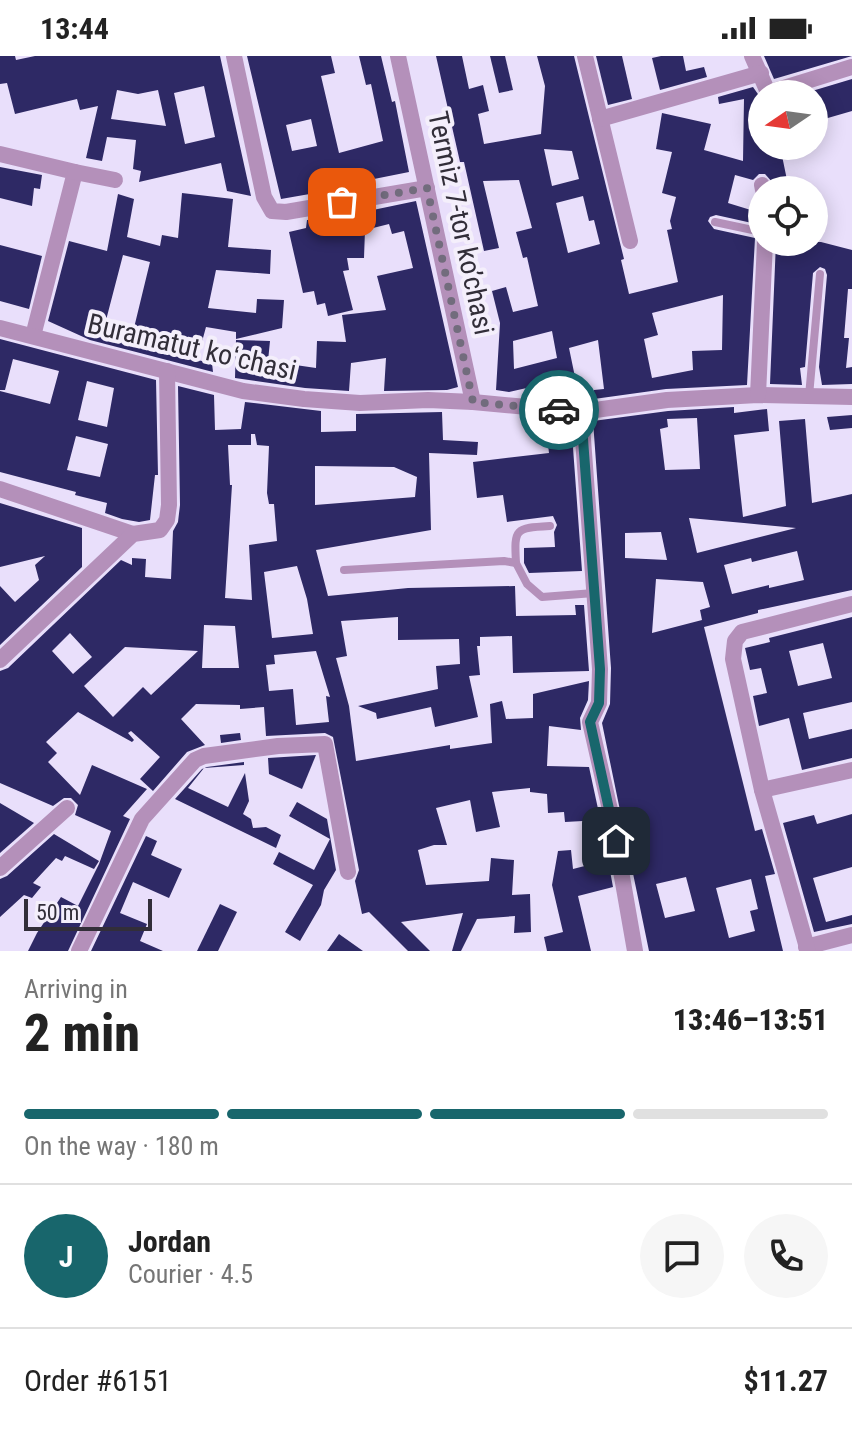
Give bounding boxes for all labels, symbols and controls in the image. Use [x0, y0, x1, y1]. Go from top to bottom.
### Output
text: 13:44 [40, 11, 109, 46]
north arrow [748, 80, 828, 160]
map controls [748, 80, 828, 256]
street label: Termiz 7-tor koʼchasi [421, 108, 501, 338]
pin [308, 168, 376, 236]
button: locate [748, 176, 828, 256]
icon: bag [320, 180, 364, 224]
street label: Buramatut koʻchasi [84, 307, 300, 387]
courier [519, 370, 599, 450]
icon: car [537, 388, 581, 432]
pin [582, 807, 650, 875]
icon: home [594, 819, 638, 863]
scale bar [24, 895, 152, 931]
text: 50 m [36, 900, 79, 925]
text: Arriving in [24, 974, 128, 1004]
text: 13:46–13:51 [673, 1002, 828, 1037]
text: 2 min [24, 1003, 140, 1064]
text: On the way · 180 m [24, 1131, 219, 1161]
button: chat [640, 1214, 724, 1298]
button: phone [744, 1214, 828, 1298]
text: Jordan [128, 1224, 211, 1259]
text: J [59, 1239, 73, 1274]
text: Courier · 4.5 [128, 1259, 253, 1289]
text: Order #6151 [24, 1363, 172, 1398]
text: $11.27 [743, 1363, 828, 1398]

